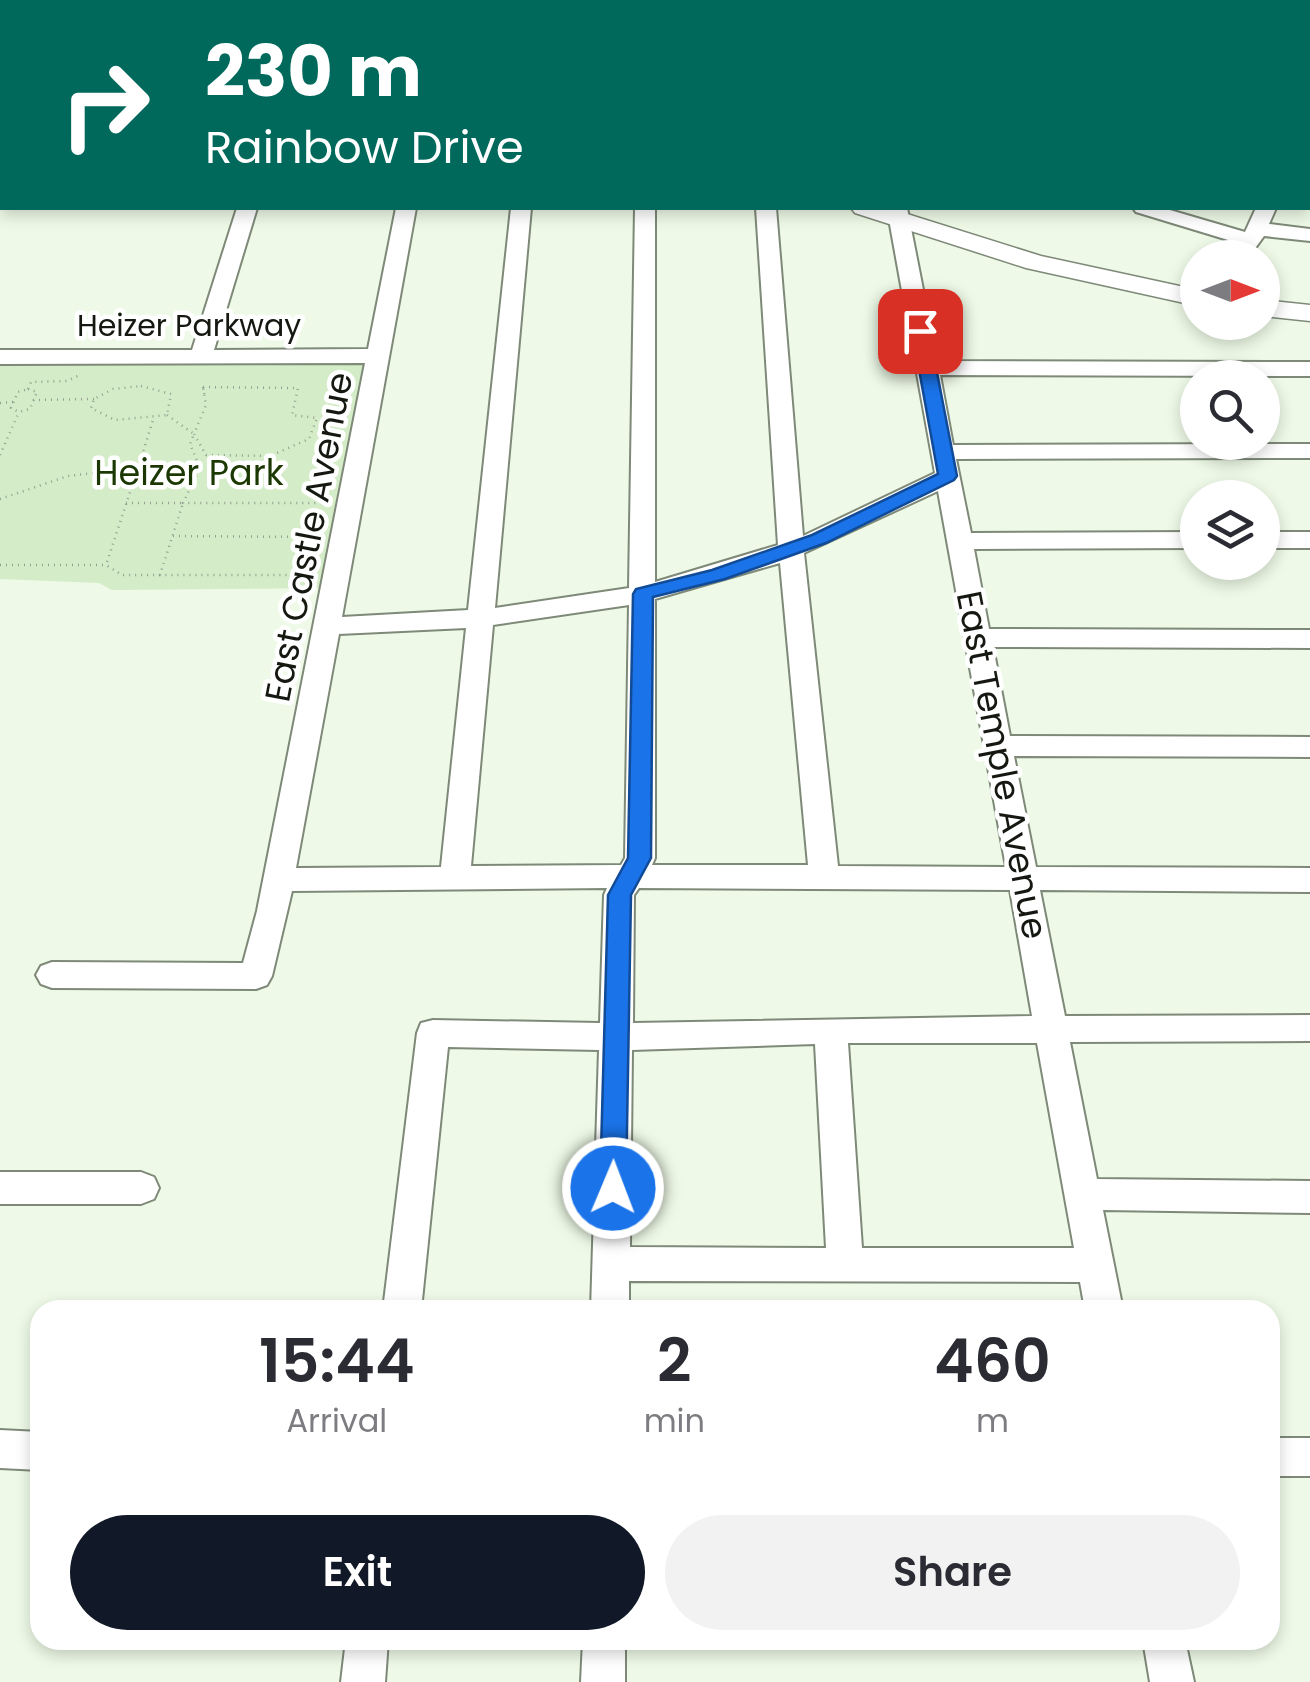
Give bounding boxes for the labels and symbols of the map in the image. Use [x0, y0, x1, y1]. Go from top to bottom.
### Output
north arrow [1180, 240, 1280, 340]
pin [878, 289, 963, 374]
street label: Heizer Parkway [77, 304, 301, 347]
street label: East Castle Avenue [253, 368, 364, 706]
park label: Heizer Park [94, 448, 284, 497]
street label: East Temple Avenue [945, 587, 1060, 943]
position arrow [561, 1136, 665, 1240]

